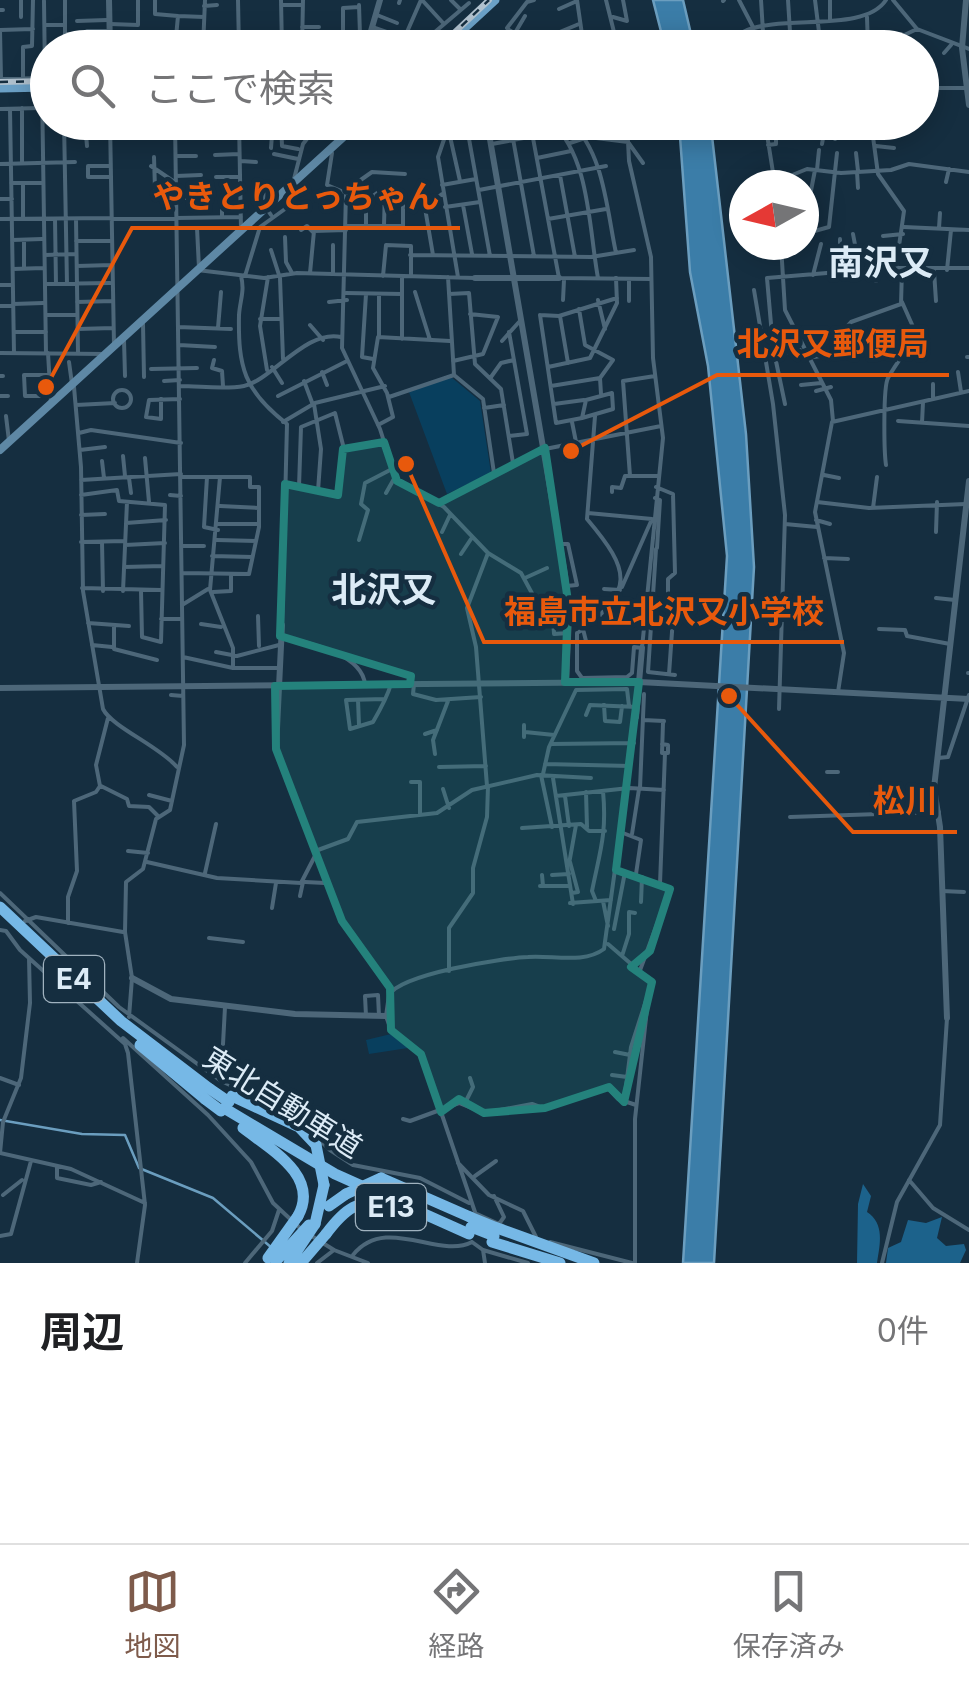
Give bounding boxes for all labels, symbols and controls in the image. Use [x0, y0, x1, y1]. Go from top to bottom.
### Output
search box [30, 30, 939, 140]
icon: search [65, 58, 120, 113]
text: ここで検索 [145, 65, 335, 111]
callout: やきとりとっちゃん [132, 166, 460, 228]
north arrow [729, 170, 819, 260]
text: やきとりとっちゃん [152, 177, 440, 216]
district label: 南沢又 [828, 241, 934, 283]
callout: 北沢又郵便局 [717, 313, 949, 375]
text: 北沢又郵便局 [737, 324, 929, 363]
district label: 北沢又 [331, 568, 437, 610]
callout: 福島市立北沢又小学校 [484, 580, 844, 642]
text: 福島市立北沢又小学校 [504, 592, 824, 631]
callout: 松川 [853, 770, 957, 832]
text: 松川 [873, 781, 937, 820]
road number: E4 [44, 956, 104, 1002]
street label: 東北自動車道 [197, 1039, 369, 1165]
road number: E13 [356, 1184, 426, 1230]
text: 周辺 [40, 1306, 124, 1357]
text: 0件 [877, 1311, 929, 1350]
tab: 地図 [124, 1564, 180, 1664]
tab: 経路 [428, 1564, 485, 1664]
tab: 保存済み [733, 1564, 845, 1664]

